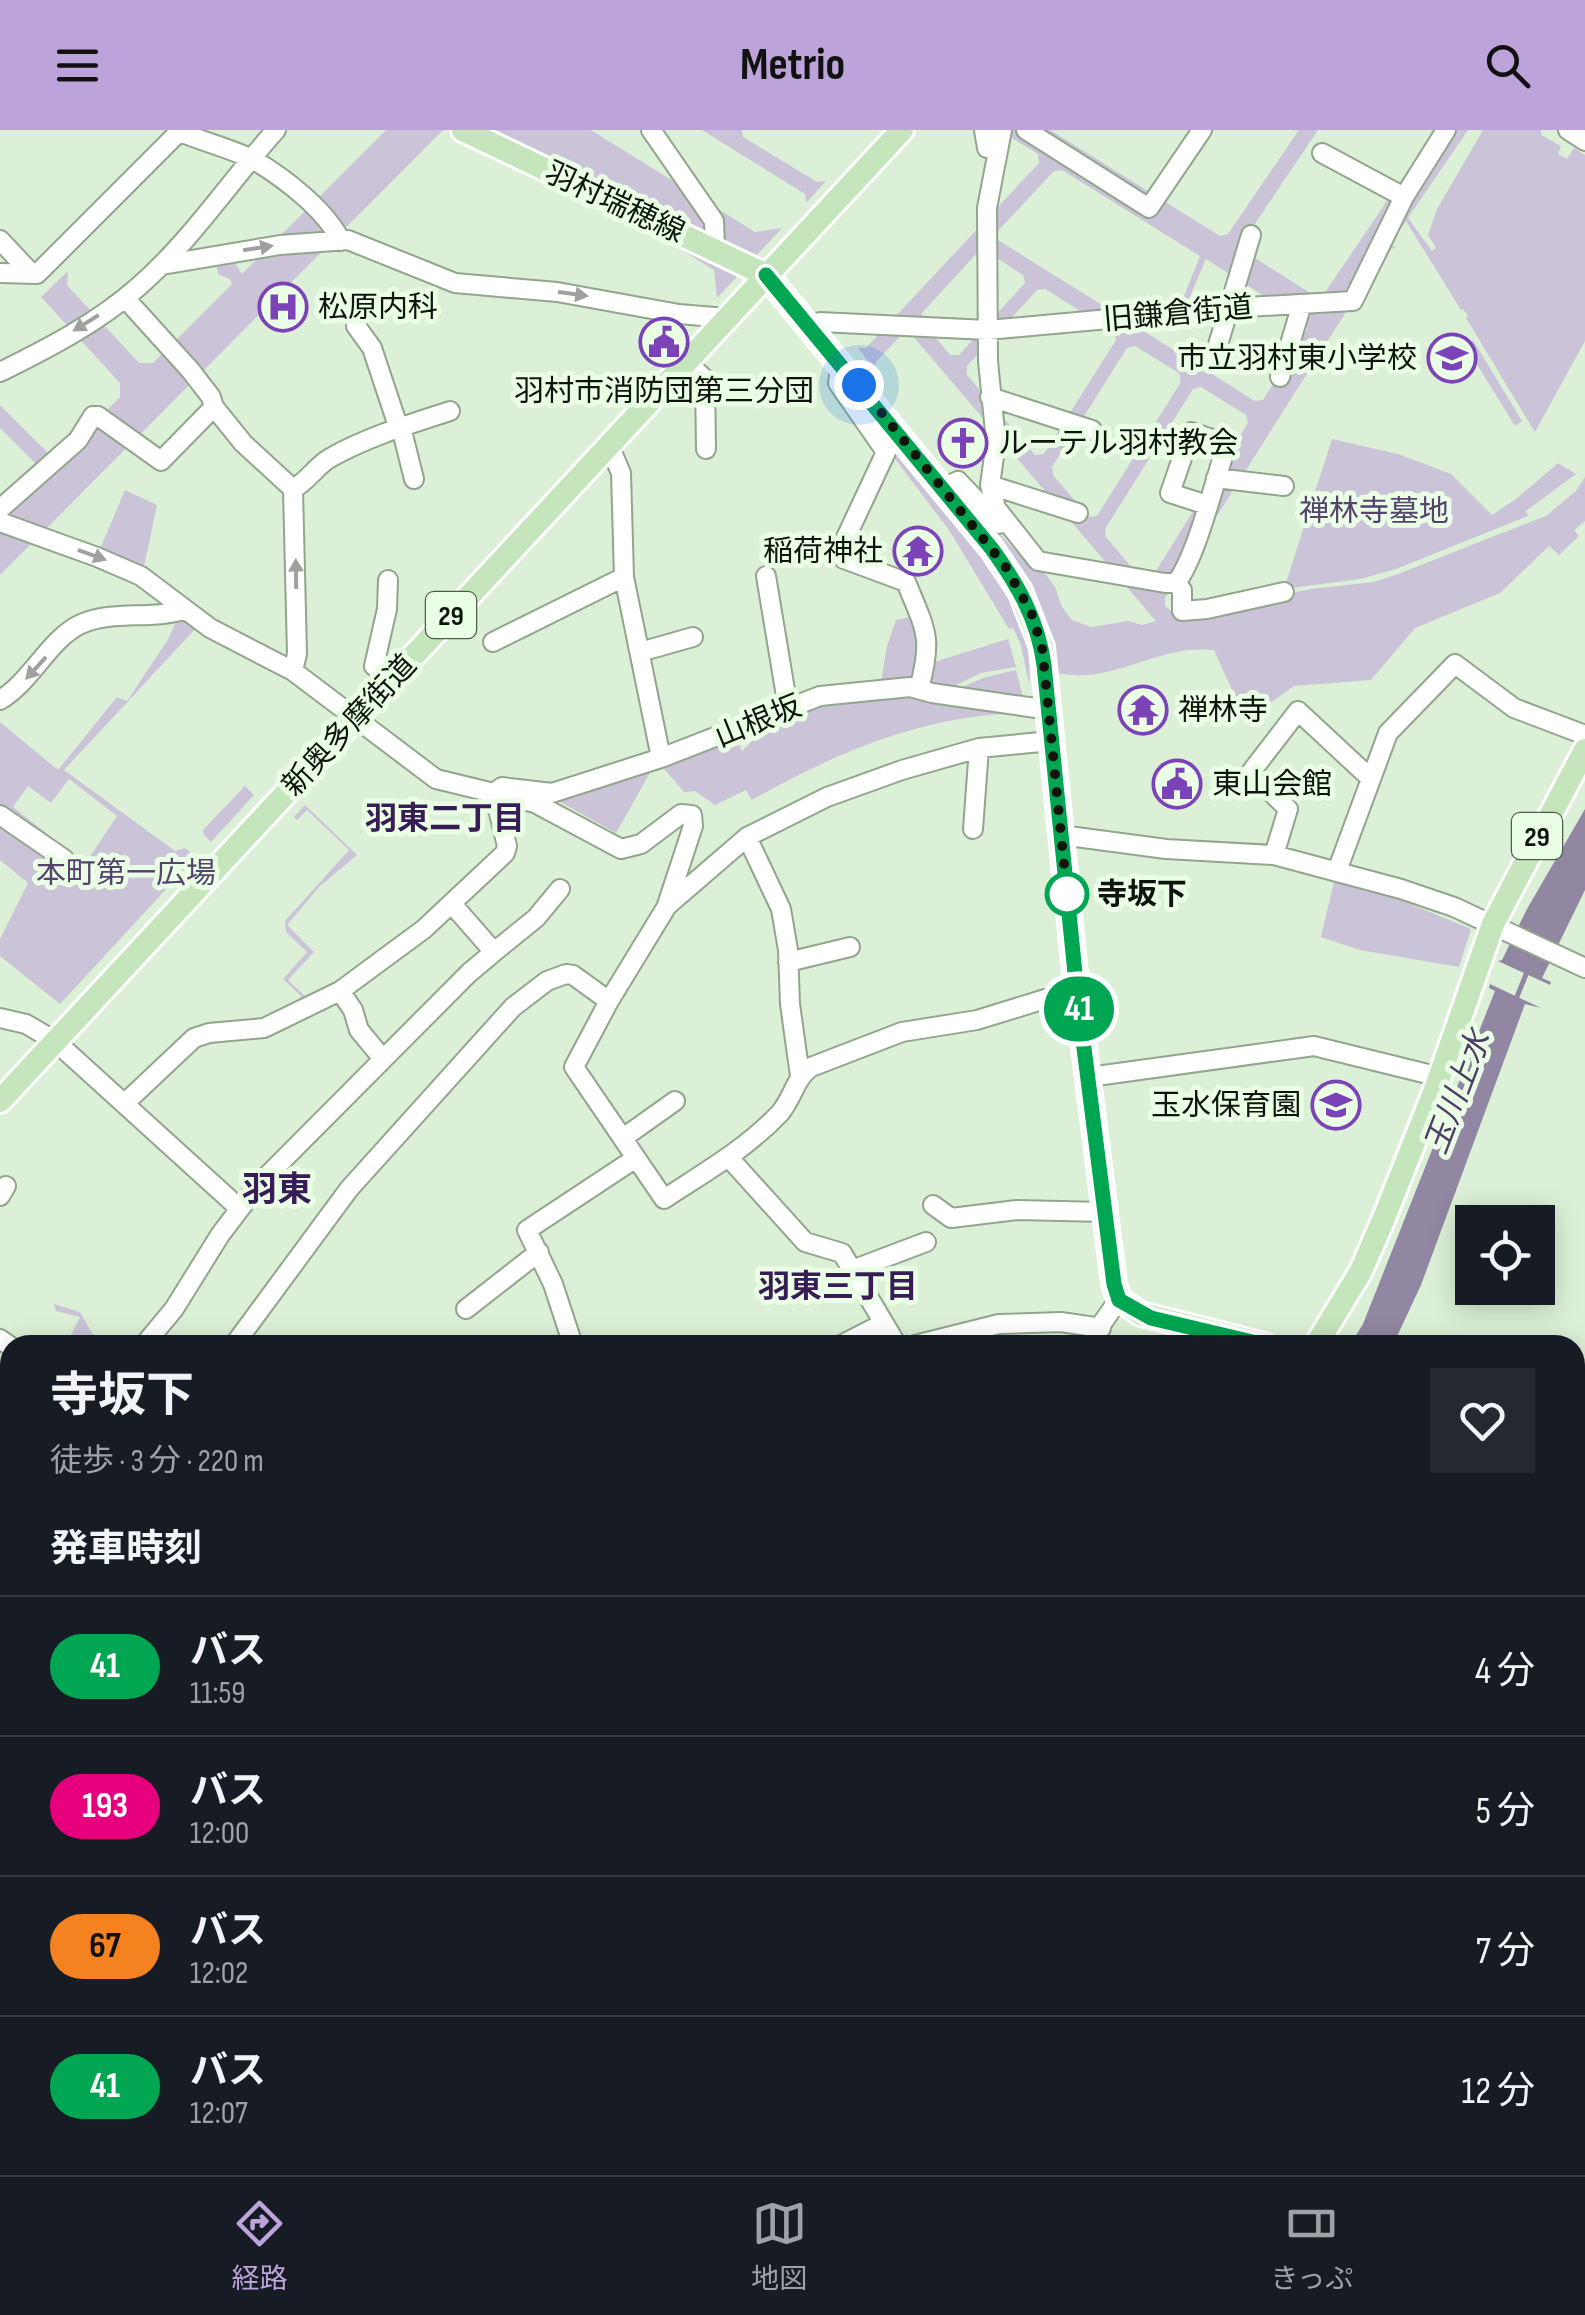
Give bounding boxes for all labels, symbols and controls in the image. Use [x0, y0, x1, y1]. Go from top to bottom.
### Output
icon: menu [50, 38, 105, 93]
text: Metrio [740, 38, 845, 93]
icon: search [1480, 38, 1535, 93]
street label: 羽村瑞穂線 [539, 155, 690, 251]
one-way arrow [242, 240, 274, 255]
hospital icon: 松原内科 [257, 281, 309, 333]
one-way arrow [558, 287, 590, 303]
place label: 松原内科 [318, 290, 438, 326]
street label: 旧鎌倉街道 [1102, 290, 1254, 338]
one-way arrow [73, 313, 100, 332]
public building icon: 羽村市消防団第三分団 [638, 316, 690, 368]
school or university icon: 市立羽村東小学校 [1426, 332, 1478, 384]
place label: 市立羽村東小学校 [1177, 341, 1417, 377]
your location [834, 360, 884, 410]
place label: 羽村市消防団第三分団 [514, 374, 814, 410]
church icon: ルーテル羽村教会 [937, 417, 989, 469]
place label: ルーテル羽村教会 [998, 426, 1238, 462]
park label: 禅林寺墓地 [1299, 494, 1449, 530]
temple icon: 稲荷神社 [892, 525, 944, 577]
place label: 稲荷神社 [763, 534, 883, 570]
one-way arrow [77, 548, 107, 563]
one-way arrow [287, 557, 303, 589]
road number: 29 [426, 592, 476, 638]
street label: 新奥多摩街道 [275, 648, 424, 804]
one-way arrow [25, 656, 48, 680]
temple icon: 禅林寺 [1117, 684, 1169, 736]
street label: 山根坂 [710, 688, 807, 755]
place label: 禅林寺 [1178, 693, 1268, 729]
public building icon: 東山会館 [1151, 758, 1203, 810]
place label: 東山会館 [1212, 767, 1332, 803]
district label: 羽東二丁目 [365, 800, 525, 839]
road number: 29 [1512, 813, 1562, 859]
park label: 本町第一広場 [36, 856, 216, 892]
marker: 寺坂下 [1046, 873, 1088, 915]
place label: 寺坂下 [1097, 877, 1187, 913]
line badge: 41 [1034, 976, 1124, 1042]
text: 41 [1064, 988, 1094, 1031]
water label: 玉川上水 [1417, 1023, 1501, 1159]
school or university icon: 玉水保育園 [1310, 1079, 1362, 1131]
place label: 玉水保育園 [1151, 1088, 1301, 1124]
district label: 羽東 [242, 1169, 312, 1212]
map controls [1455, 1205, 1555, 1305]
button: locate [1455, 1205, 1555, 1305]
district label: 羽東三丁目 [758, 1268, 918, 1307]
text: 寺坂下 [50, 1368, 194, 1425]
button: heart [1430, 1368, 1535, 1473]
text: 徒歩 · 3 分 · 220 m [50, 1442, 264, 1481]
text: 発車時刻 [50, 1527, 202, 1572]
text: バス [190, 1629, 266, 1674]
text: 41 [90, 1645, 120, 1688]
text: 4 分 [1475, 1649, 1535, 1694]
text: 11:59 [190, 1674, 245, 1713]
text: バス [190, 1769, 266, 1814]
text: 193 [82, 1785, 128, 1828]
text: 5 分 [1476, 1789, 1535, 1834]
text: 12:00 [190, 1814, 249, 1853]
text: バス [190, 1909, 266, 1954]
text: 67 [89, 1925, 121, 1968]
text: 7 分 [1476, 1929, 1535, 1974]
text: 12:02 [190, 1954, 248, 1993]
text: バス [190, 2049, 266, 2094]
text: 41 [90, 2065, 120, 2108]
text: 12 分 [1462, 2069, 1535, 2114]
text: 12:07 [190, 2094, 248, 2133]
tab: 経路 [232, 2196, 288, 2296]
tab: 地図 [751, 2196, 807, 2296]
tab: きっぷ [1270, 2196, 1353, 2296]

